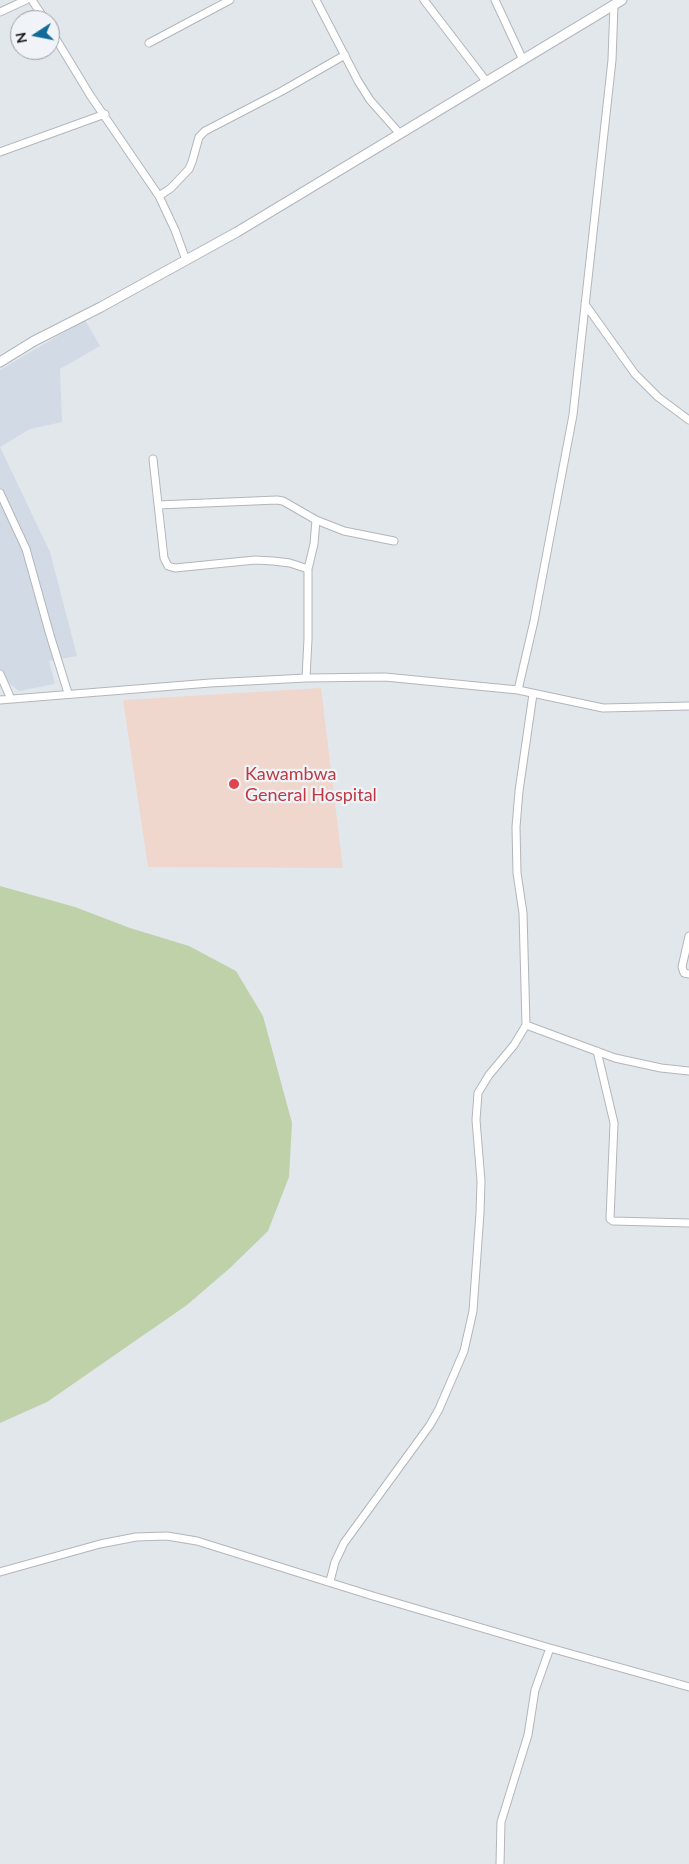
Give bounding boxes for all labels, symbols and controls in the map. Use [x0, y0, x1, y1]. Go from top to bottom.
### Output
north arrow [10, 10, 60, 60]
text: N [11, 31, 30, 45]
place label: Kawambwa General Hospital [245, 763, 377, 806]
marker: Kawambwa General Hospital [227, 777, 241, 791]

